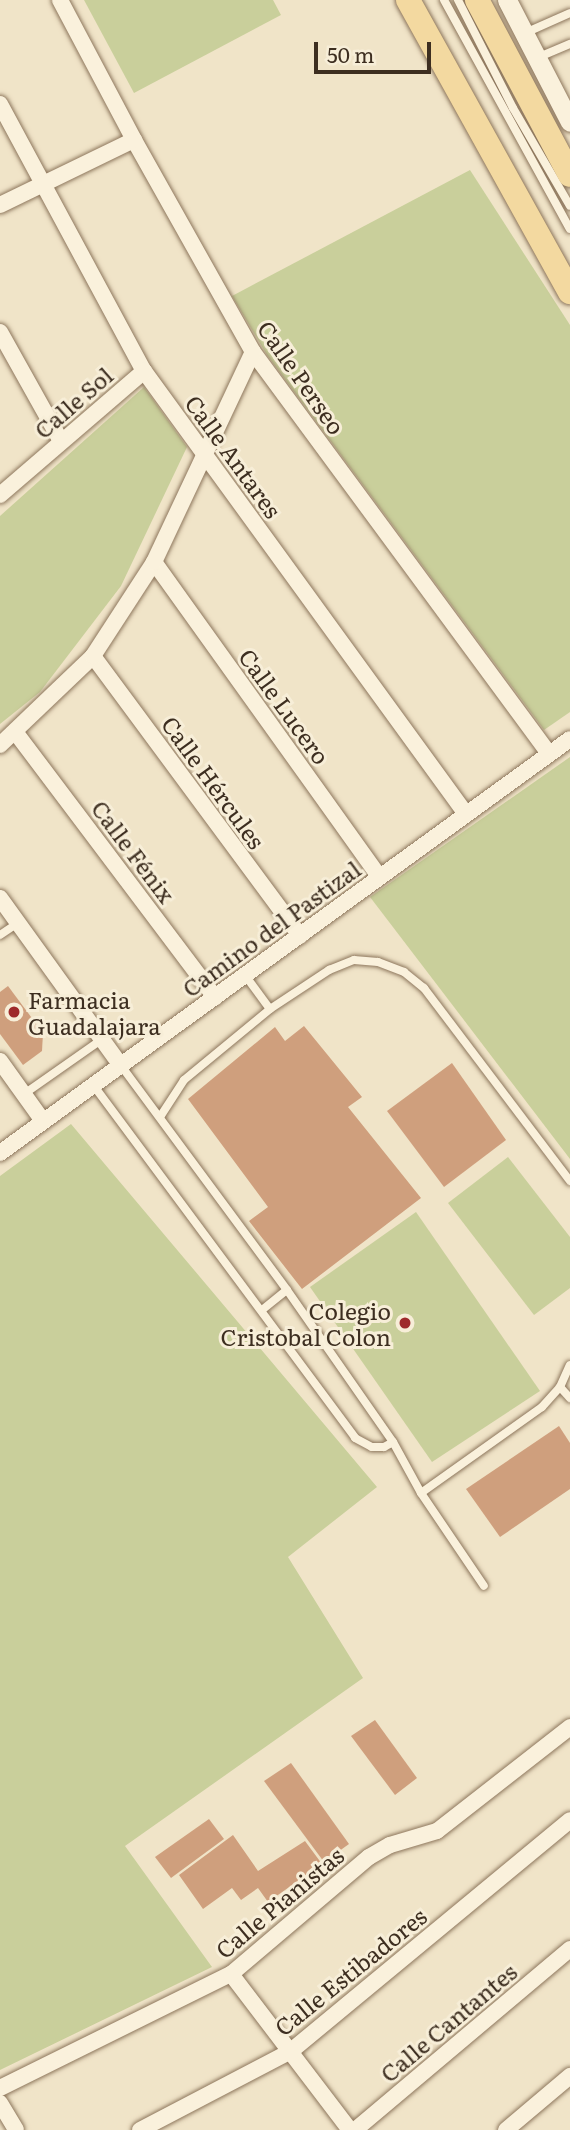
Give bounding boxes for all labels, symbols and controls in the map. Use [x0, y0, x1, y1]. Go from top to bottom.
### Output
scale bar [318, 28, 435, 72]
text: 50 m [327, 38, 374, 69]
street label: Calle Perseo [253, 315, 351, 439]
street label: Calle Sol [28, 361, 118, 443]
street label: Calle Antares [180, 389, 288, 523]
street label: Calle Lucero [234, 643, 336, 769]
street label: Calle Hércules [157, 710, 271, 854]
street label: Calle Fénix [87, 794, 181, 908]
street label: Camino del Pastizal [177, 854, 365, 1002]
place label: Farmacia Guadalajara [28, 985, 161, 1039]
marker: Farmacia Guadalajara [6, 1004, 22, 1020]
place label: Colegio Cristobal Colon [220, 1296, 391, 1350]
marker: Colegio Cristobal Colon [397, 1315, 413, 1331]
street label: Calle Pianistas [209, 1841, 349, 1963]
street label: Calle Estibadores [269, 1901, 431, 2041]
street label: Calle Cantantes [374, 1957, 522, 2087]

